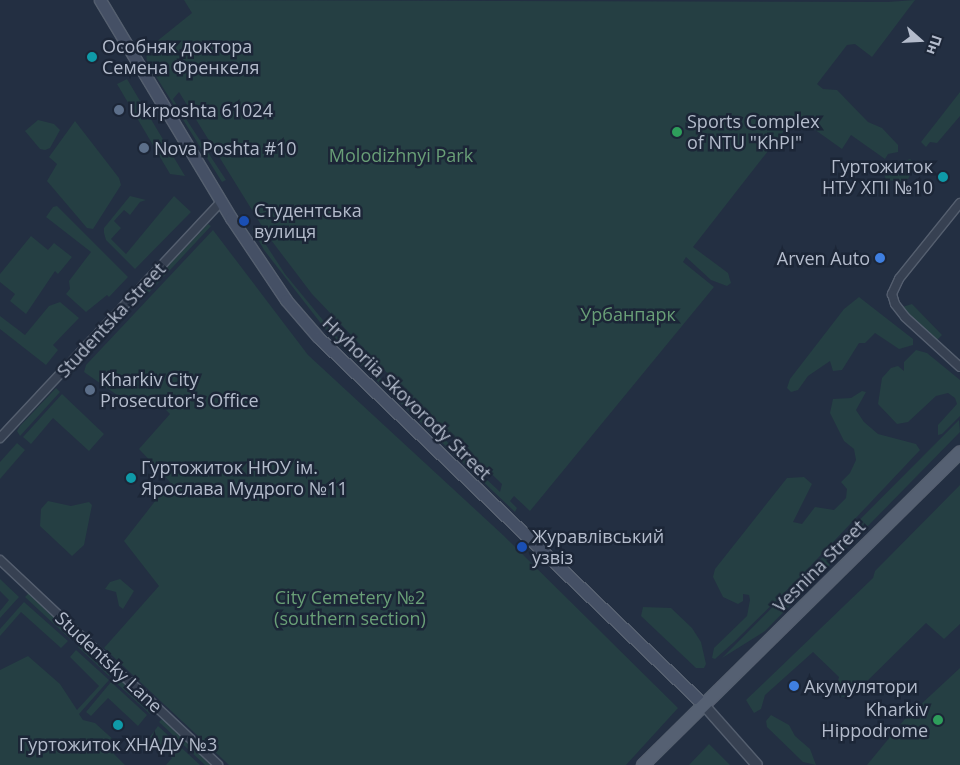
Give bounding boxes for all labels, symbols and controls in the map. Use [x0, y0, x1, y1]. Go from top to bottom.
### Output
north arrow [895, 15, 945, 65]
text: Пн [922, 33, 947, 57]
place label: Особняк доктора Семена Френкеля [102, 36, 259, 78]
marker: Особняк доктора Семена Френкеля [86, 51, 98, 63]
place label: Ukrposhta 61024 [129, 99, 273, 121]
marker: Ukrposhta 61024 [113, 104, 125, 116]
place label: Sports Complex of NTU "KhPI" [687, 111, 820, 154]
marker: Sports Complex of NTU "KhPI" [671, 126, 683, 138]
place label: Nova Poshta #10 [154, 137, 297, 159]
marker: Nova Poshta #10 [138, 142, 150, 154]
park label: Molodizhnyi Park [329, 144, 473, 166]
place label: Гуртожиток НТУ ХПІ №10 [822, 156, 933, 198]
marker: Гуртожиток НТУ ХПІ №10 [937, 171, 949, 183]
place label: Студентська вулиця [254, 200, 362, 242]
marker: Студентська вулиця [238, 215, 250, 227]
place label: Arven Auto [777, 247, 870, 269]
marker: Arven Auto [874, 252, 886, 264]
street label: Studentska Street [52, 258, 170, 382]
park label: Урбанпарк [580, 303, 676, 325]
street label: Hryhoriia Skovorody Street [318, 312, 496, 484]
place label: Kharkiv City Prosecutor's Office [100, 369, 259, 412]
marker: Kharkiv City Prosecutor's Office [84, 384, 96, 396]
place label: Гуртожиток НЮУ ім. Ярослава Мудрого №11 [141, 457, 348, 499]
marker: Гуртожиток НЮУ ім. Ярослава Мудрого №11 [125, 472, 137, 484]
street label: Vesnina Street [769, 516, 869, 616]
place label: Журавлівський узвіз [532, 526, 664, 568]
marker: Журавлівський узвіз [516, 541, 528, 553]
park label: City Cemetery №2 (southern section) [274, 587, 426, 630]
street label: Studentsky Lane [51, 607, 167, 717]
place label: Акумулятори [804, 675, 918, 697]
marker: Акумулятори [788, 680, 800, 692]
place label: Kharkiv Hippodrome [821, 699, 928, 742]
marker: Kharkiv Hippodrome [932, 714, 944, 726]
marker: Гуртожиток ХНАДУ №3 [112, 719, 124, 731]
place label: Гуртожиток ХНАДУ №3 [19, 733, 217, 755]

